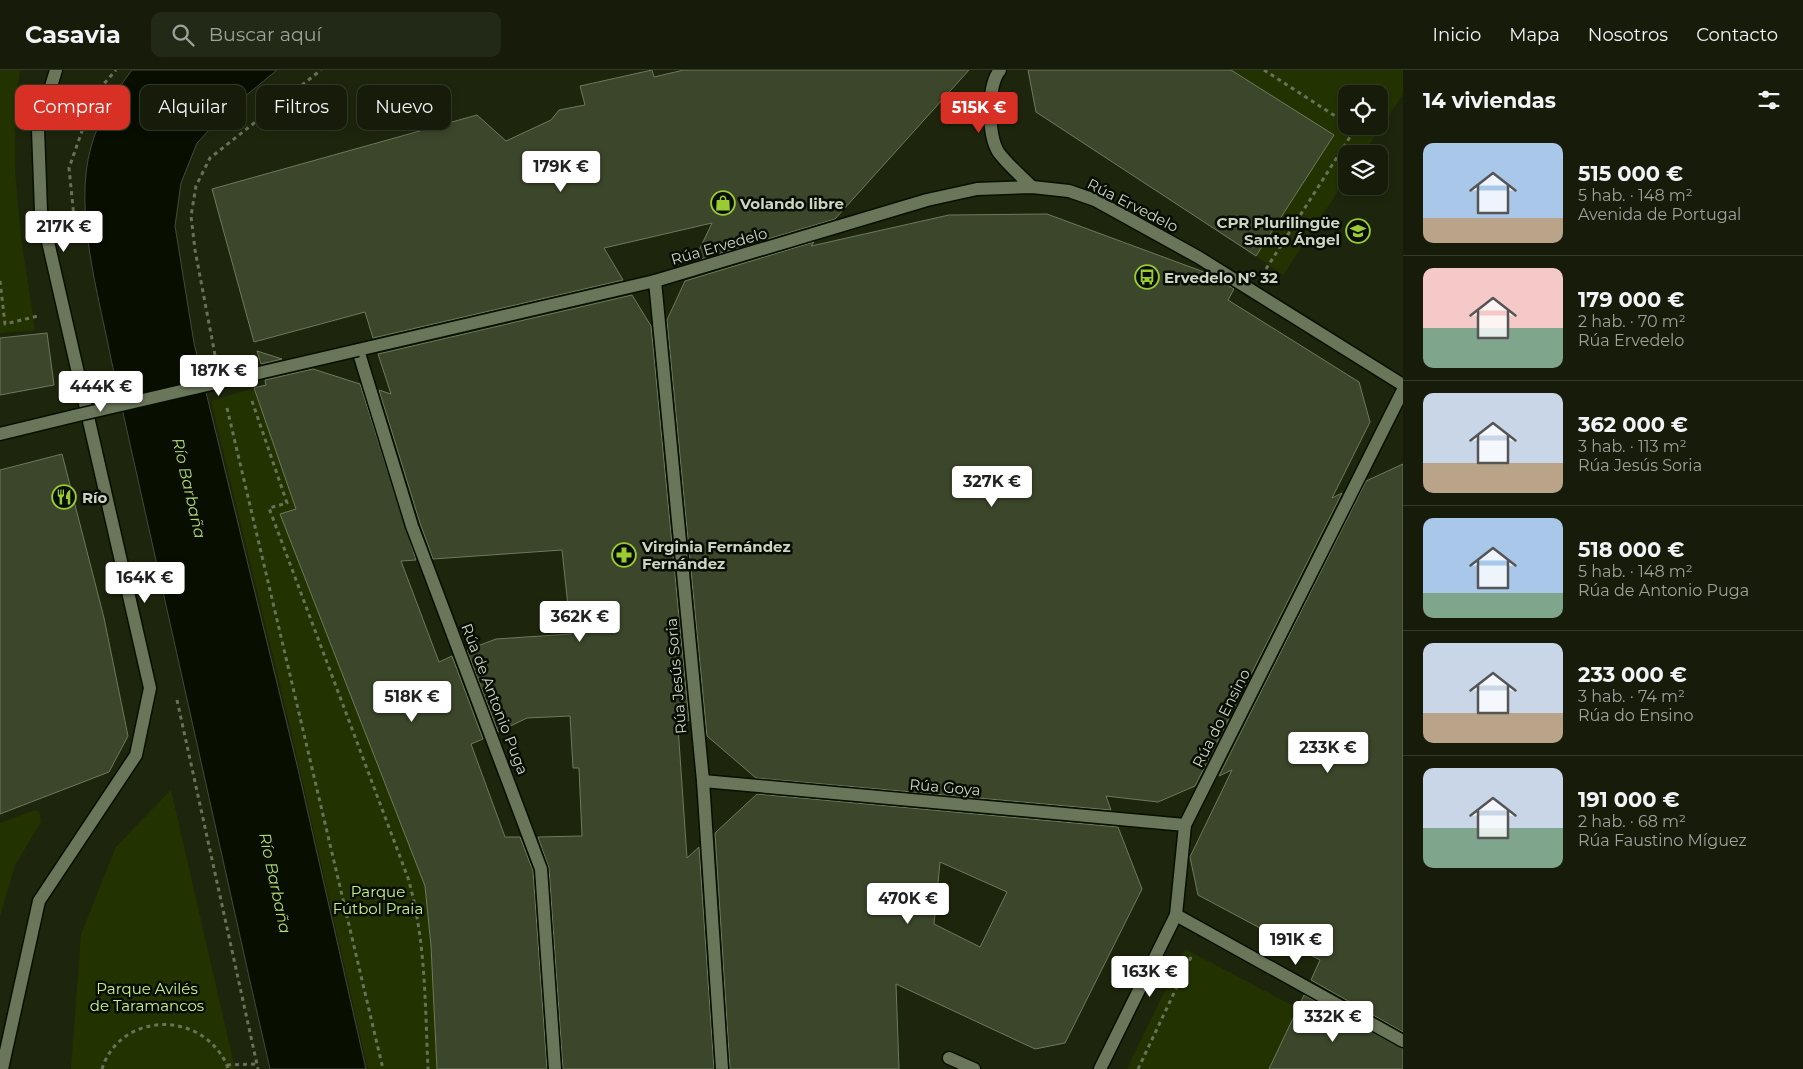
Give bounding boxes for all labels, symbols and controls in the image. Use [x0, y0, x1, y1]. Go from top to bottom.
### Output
search box [151, 12, 501, 57]
text: Casavia [25, 20, 121, 49]
icon: search [169, 21, 197, 49]
text: Buscar aquí [209, 23, 322, 46]
text: Inicio [1433, 24, 1481, 46]
text: Mapa [1509, 24, 1560, 46]
text: Nosotros [1588, 24, 1668, 46]
text: Contacto [1696, 24, 1778, 46]
chip: Comprar [15, 85, 130, 130]
chip: Alquilar [140, 85, 246, 130]
chip: Filtros [256, 85, 347, 130]
chip: Nuevo [357, 85, 451, 130]
map controls [1338, 85, 1388, 195]
button: locate [1338, 85, 1388, 135]
icon: filters [1755, 86, 1783, 114]
text: 14 viviendas [1423, 88, 1556, 113]
pin: 515K € [938, 92, 1020, 134]
text: 515K € [952, 98, 1006, 117]
button: layers [1338, 145, 1388, 195]
pin: 179K € [520, 150, 602, 193]
text: 179K € [533, 157, 589, 176]
text: 515 000 € [1578, 161, 1683, 186]
icon: home [1463, 163, 1523, 223]
street label: Rúa Ervedelo [1084, 174, 1182, 236]
text: 5 hab. · 148 m² [1578, 186, 1693, 205]
shop icon: Volando libre [710, 190, 736, 216]
place label: Volando libre [739, 194, 844, 213]
text: Avenida de Portugal [1578, 205, 1741, 224]
pin: 217K € [23, 210, 105, 253]
place label: CPR Plurilingüe Santo Ángel [1217, 213, 1340, 249]
text: 217K € [37, 217, 91, 236]
school or university icon: CPR Plurilingüe Santo Ángel [1345, 218, 1371, 244]
street label: Rúa Ervedelo [668, 223, 770, 269]
bus stop icon: Ervedelo Nº 32 [1134, 264, 1160, 290]
place label: Ervedelo Nº 32 [1164, 268, 1278, 287]
text: 179 000 € [1578, 287, 1684, 312]
icon: home [1463, 288, 1523, 348]
text: 2 hab. · 70 m² [1578, 312, 1686, 331]
text: Rúa Ervedelo [1578, 331, 1684, 350]
pin: 187K € [178, 354, 260, 397]
text: 187K € [191, 361, 247, 380]
pin: 444K € [60, 370, 142, 413]
text: 444K € [70, 377, 132, 396]
text: 362 000 € [1578, 412, 1688, 437]
icon: home [1463, 413, 1523, 473]
water label: Río Barbaña [168, 436, 210, 540]
text: 3 hab. · 113 m² [1578, 437, 1687, 456]
text: Rúa Jesús Soria [1578, 456, 1702, 475]
pin: 327K € [951, 466, 1033, 508]
text: 327K € [963, 472, 1021, 491]
restaurant icon: Río [51, 484, 77, 510]
place label: Río [82, 488, 108, 507]
place label: Virginia Fernández Fernández [641, 537, 791, 573]
text: 518 000 € [1578, 537, 1684, 562]
icon: home [1463, 538, 1523, 598]
pharmacy icon: Virginia Fernández Fernández [611, 542, 637, 568]
pin: 164K € [104, 562, 186, 604]
text: 5 hab. · 148 m² [1578, 562, 1693, 581]
text: 164K € [117, 568, 173, 587]
text: Rúa de Antonio Puga [1578, 581, 1749, 600]
pin: 362K € [539, 600, 621, 643]
text: 362K € [551, 607, 609, 626]
street label: Rúa Jesús Soria [661, 617, 691, 735]
street label: Rúa de Antonio Puga [457, 621, 533, 777]
text: 233 000 € [1578, 662, 1687, 687]
icon: home [1463, 663, 1523, 723]
street label: Rúa do Ensino [1188, 665, 1254, 771]
pin: 518K € [371, 680, 453, 723]
text: 518K € [384, 687, 440, 706]
text: 3 hab. · 74 m² [1578, 687, 1685, 706]
text: Rúa do Ensino [1578, 706, 1694, 725]
pin: 233K € [1287, 732, 1369, 774]
text: 233K € [1299, 738, 1357, 757]
street label: Rúa Goya [909, 774, 981, 800]
text: 191 000 € [1578, 787, 1679, 812]
icon: home [1463, 788, 1523, 848]
text: 2 hab. · 68 m² [1578, 812, 1686, 831]
water label: Río Barbaña [255, 831, 295, 935]
text: Rúa Faustino Míguez [1578, 831, 1747, 850]
park label: Parque Fútbol Praia [333, 882, 423, 918]
pin: 470K € [867, 882, 949, 925]
text: 470K € [878, 889, 938, 908]
pin: 191K € [1255, 924, 1337, 966]
text: 191K € [1270, 930, 1322, 949]
pin: 163K € [1109, 956, 1191, 998]
text: 163K € [1122, 962, 1178, 981]
park label: Parque Avilés de Taramancos [90, 979, 204, 1015]
pin: 332K € [1292, 1000, 1374, 1043]
text: 332K € [1304, 1007, 1362, 1026]

